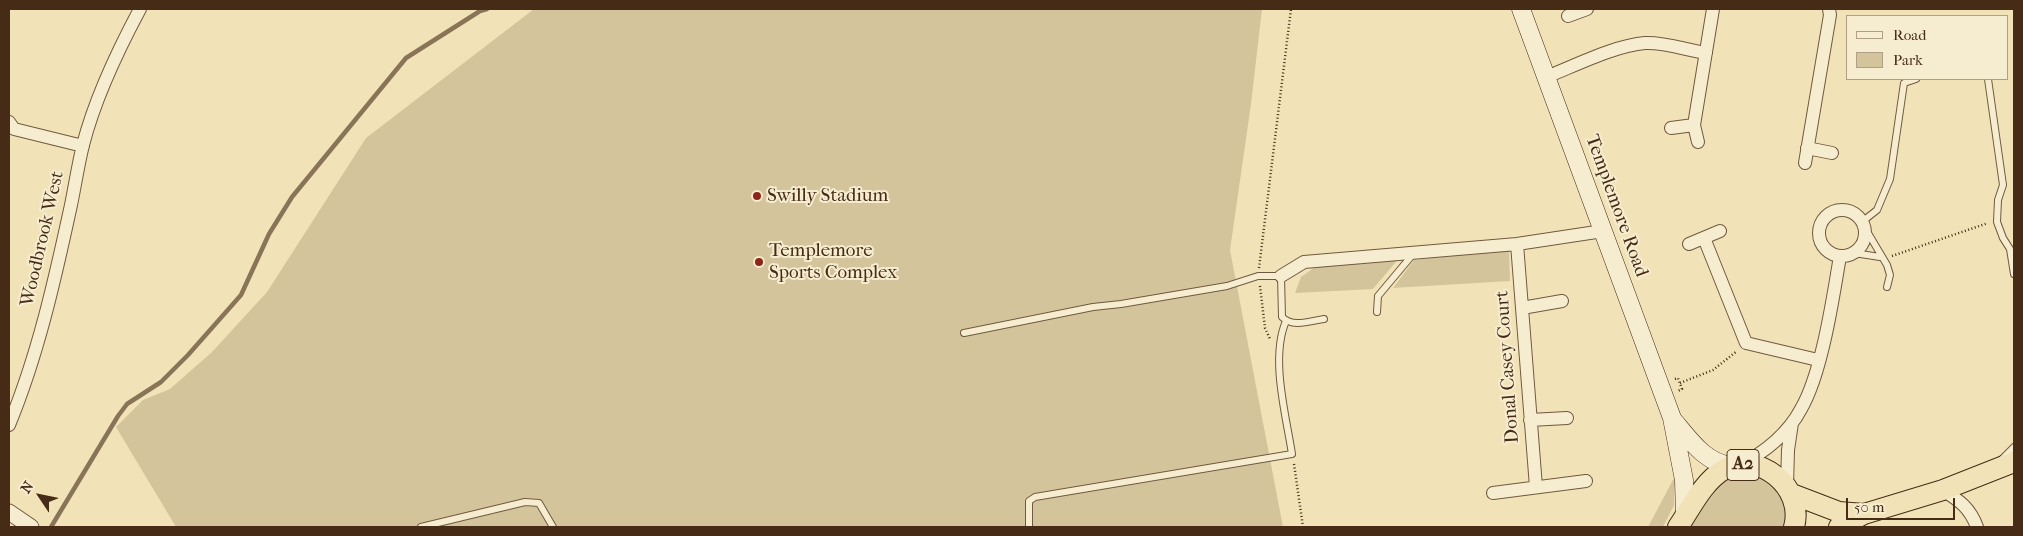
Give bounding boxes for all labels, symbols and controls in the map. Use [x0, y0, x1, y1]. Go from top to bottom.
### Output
legend [1846, 15, 2008, 80]
text: Road [1893, 26, 1926, 44]
text: Park [1893, 51, 1923, 69]
street label: Templemore Road [1580, 132, 1652, 280]
street label: Woodbrook West [16, 169, 70, 309]
place label: Swilly Stadium [767, 185, 888, 207]
marker: Swilly Stadium [751, 190, 763, 202]
place label: Templemore Sports Complex [769, 240, 897, 284]
marker: Templemore Sports Complex [753, 256, 765, 268]
street label: Donal Casey Court [1491, 290, 1525, 444]
road number: A2 [1727, 450, 1759, 480]
north arrow [15, 471, 65, 521]
text: N [17, 478, 37, 496]
scale bar [1848, 488, 1957, 520]
text: 50 m [1854, 498, 1884, 516]

